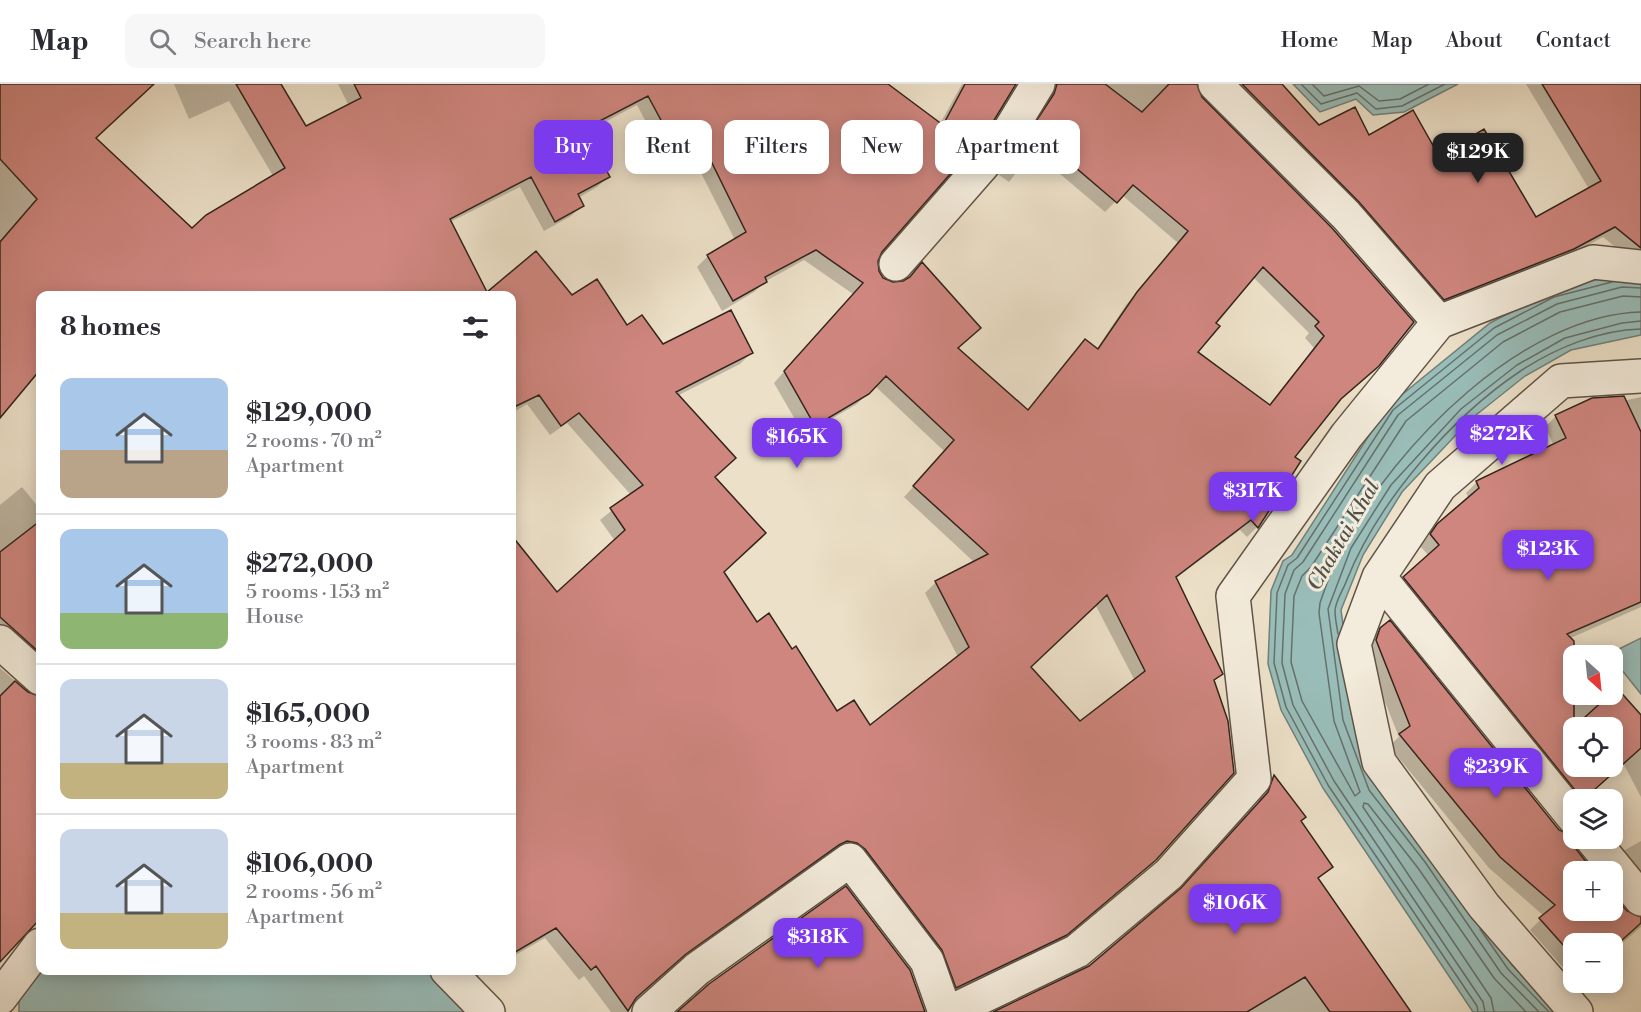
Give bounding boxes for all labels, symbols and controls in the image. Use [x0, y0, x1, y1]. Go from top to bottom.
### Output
search box [125, 14, 545, 68]
text: Map [30, 24, 89, 59]
icon: search [146, 25, 179, 58]
text: Search here [194, 28, 311, 55]
text: Home [1281, 28, 1338, 54]
text: Map [1371, 28, 1413, 54]
text: About [1446, 28, 1503, 54]
text: Contact [1536, 28, 1611, 54]
chip: Buy [534, 120, 613, 174]
chip: Rent [625, 120, 712, 174]
chip: Filters [724, 120, 829, 174]
chip: New [841, 120, 923, 174]
chip: Apartment [935, 120, 1080, 174]
pin: $129K [1436, 133, 1520, 184]
text: $129K [1446, 140, 1510, 165]
text: 8 homes [60, 311, 161, 343]
icon: filters [459, 311, 492, 344]
text: $129,000 [246, 397, 372, 429]
icon: home [108, 402, 180, 474]
pin: $272K [1460, 415, 1544, 466]
pin: $165K [755, 418, 839, 469]
text: $272K [1470, 422, 1534, 447]
text: $165K [766, 425, 828, 450]
text: 2 rooms · 70 m² [246, 429, 382, 454]
text: Apartment [246, 454, 344, 479]
pin: $317K [1211, 472, 1295, 523]
water label: Chaktai Khal [1302, 475, 1386, 595]
text: $317K [1223, 479, 1283, 504]
pin: $123K [1506, 530, 1590, 581]
text: $123K [1517, 537, 1579, 562]
text: $272,000 [246, 548, 373, 580]
icon: home [108, 553, 180, 625]
text: 5 rooms · 153 m² [246, 580, 389, 605]
text: House [246, 605, 304, 630]
north arrow [1563, 645, 1623, 705]
map controls [1563, 645, 1623, 993]
text: $165,000 [246, 698, 370, 730]
icon: home [108, 703, 180, 775]
button: locate [1563, 717, 1623, 777]
text: 3 rooms · 83 m² [246, 730, 382, 755]
pin: $239K [1454, 748, 1538, 799]
text: Apartment [246, 755, 344, 780]
text: $239K [1463, 755, 1529, 780]
button: layers [1563, 789, 1623, 849]
text: $106,000 [246, 848, 373, 880]
icon: home [108, 853, 180, 925]
button: + [1563, 861, 1623, 921]
text: 2 rooms · 56 m² [246, 880, 382, 905]
pin: $106K [1193, 884, 1277, 935]
text: $106K [1203, 891, 1267, 916]
text: Apartment [246, 905, 344, 930]
pin: $318K [776, 918, 860, 969]
text: $318K [787, 925, 849, 950]
button: − [1563, 933, 1623, 993]

